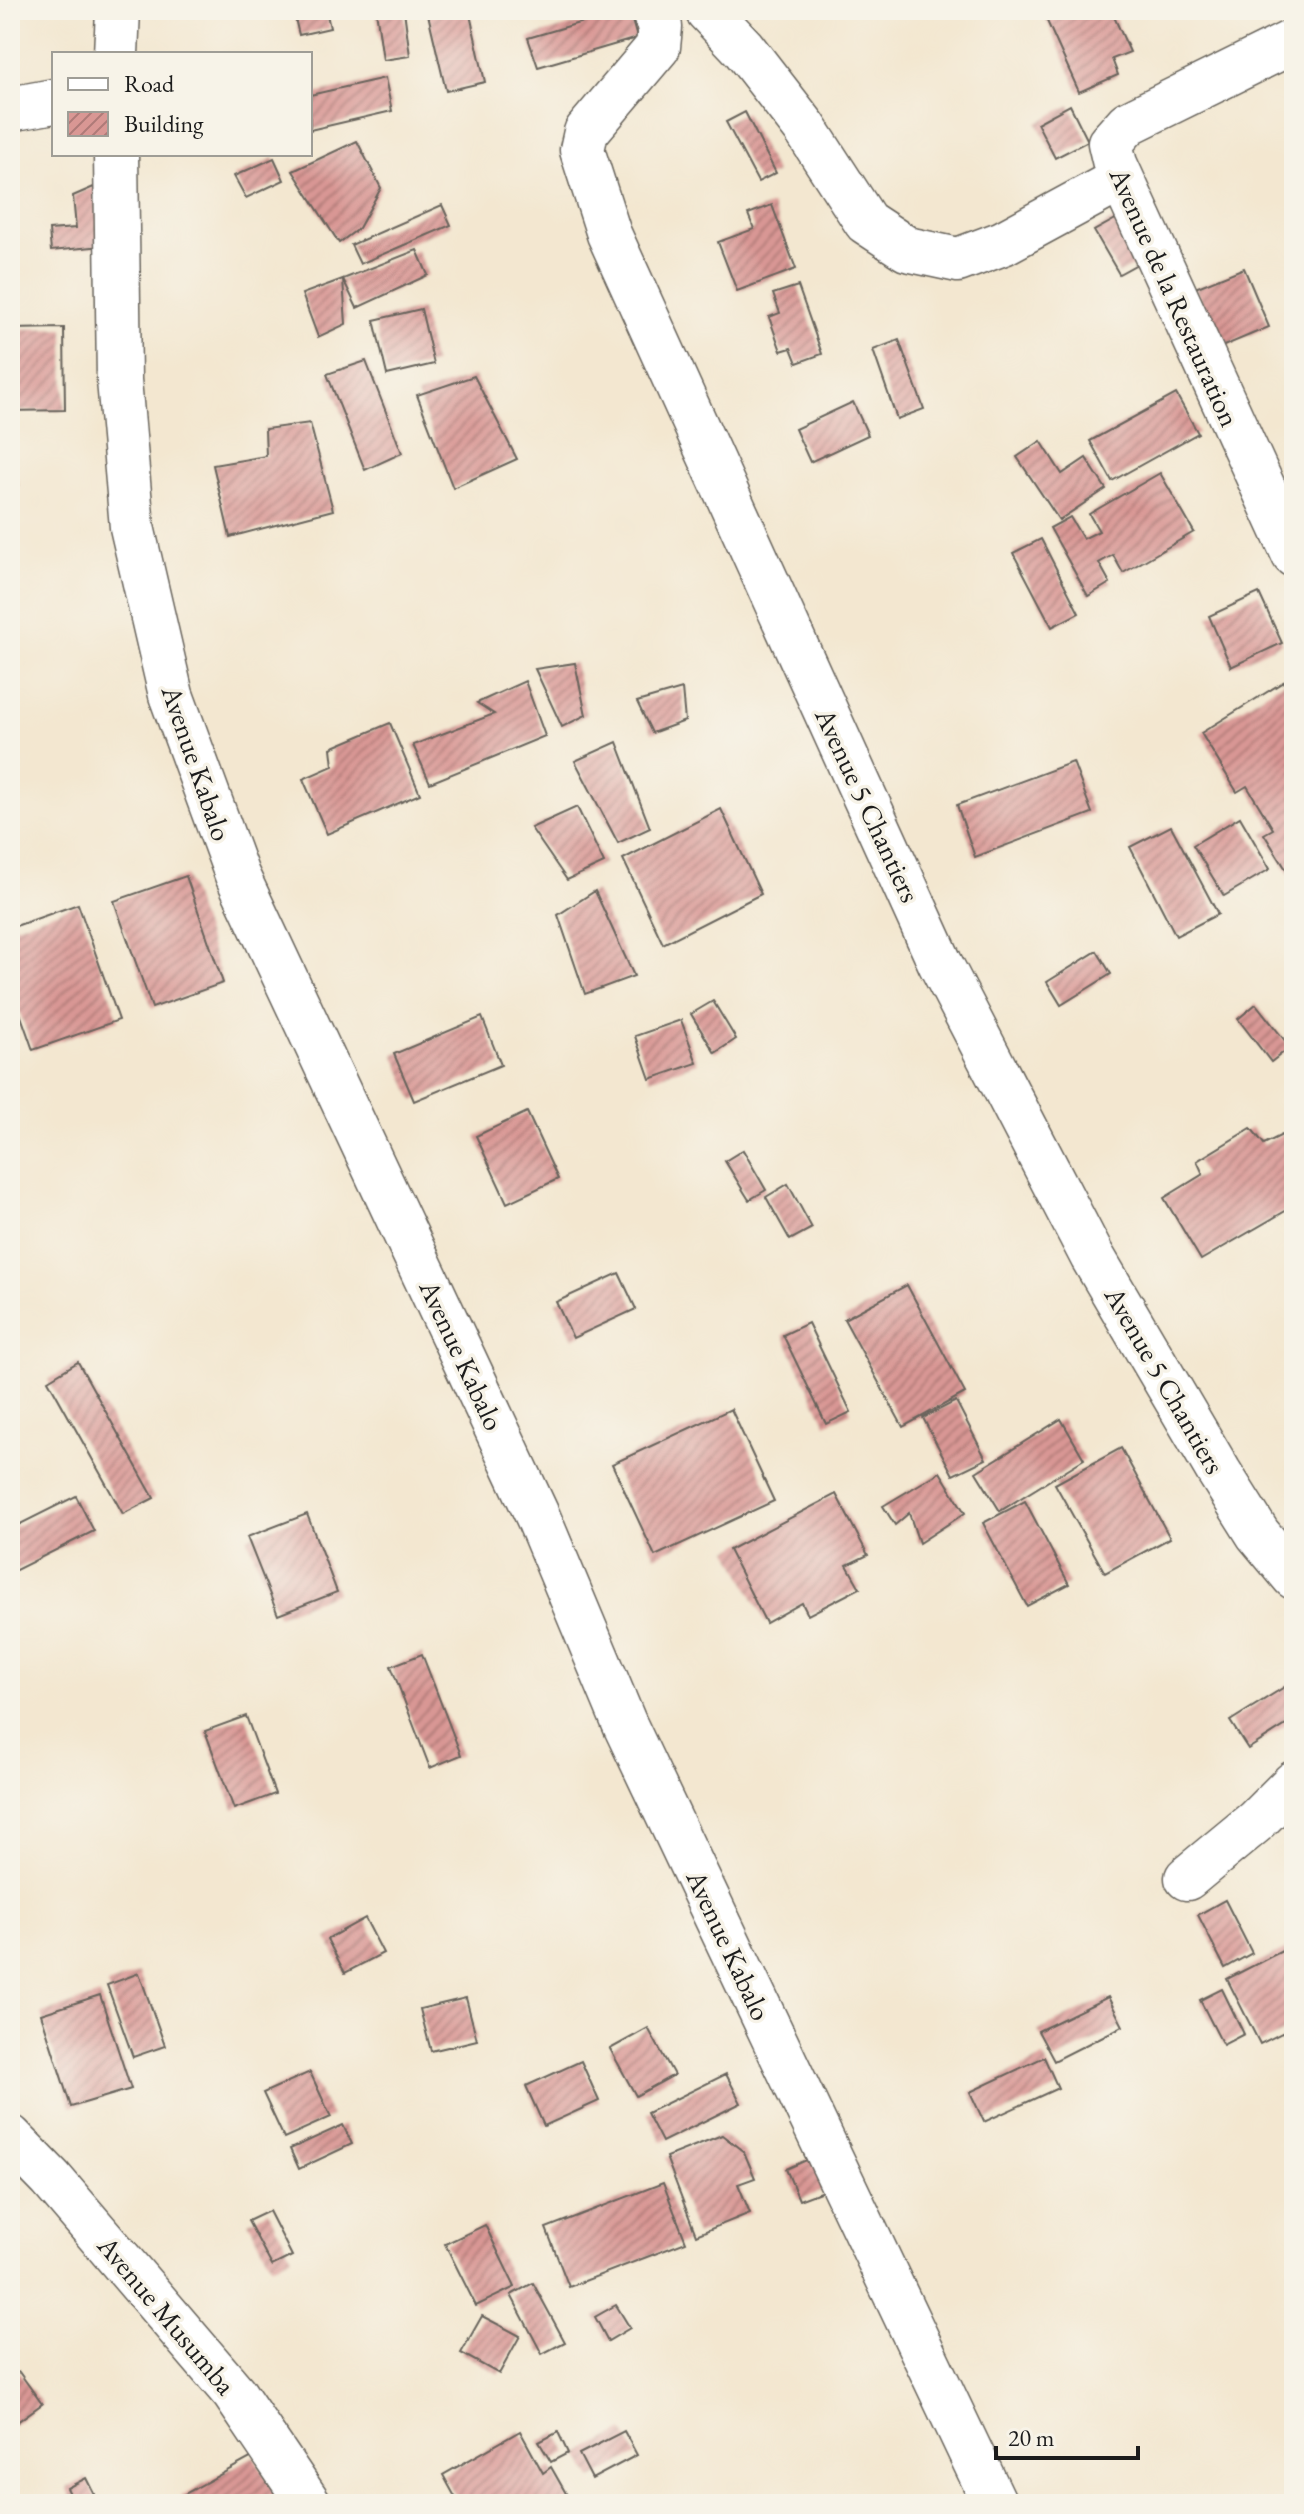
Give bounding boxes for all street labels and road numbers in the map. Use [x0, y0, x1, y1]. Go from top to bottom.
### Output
street label: Avenue de la Restauration [1101, 161, 1248, 432]
street label: Avenue Kabalo [153, 680, 240, 845]
street label: Avenue 5 Chantiers [807, 701, 929, 908]
street label: Avenue Kabalo [411, 1273, 513, 1436]
street label: Avenue 5 Chantiers [1096, 1279, 1233, 1480]
street label: Avenue Kabalo [678, 1863, 780, 2026]
street label: Avenue Musumba [89, 2227, 244, 2402]

